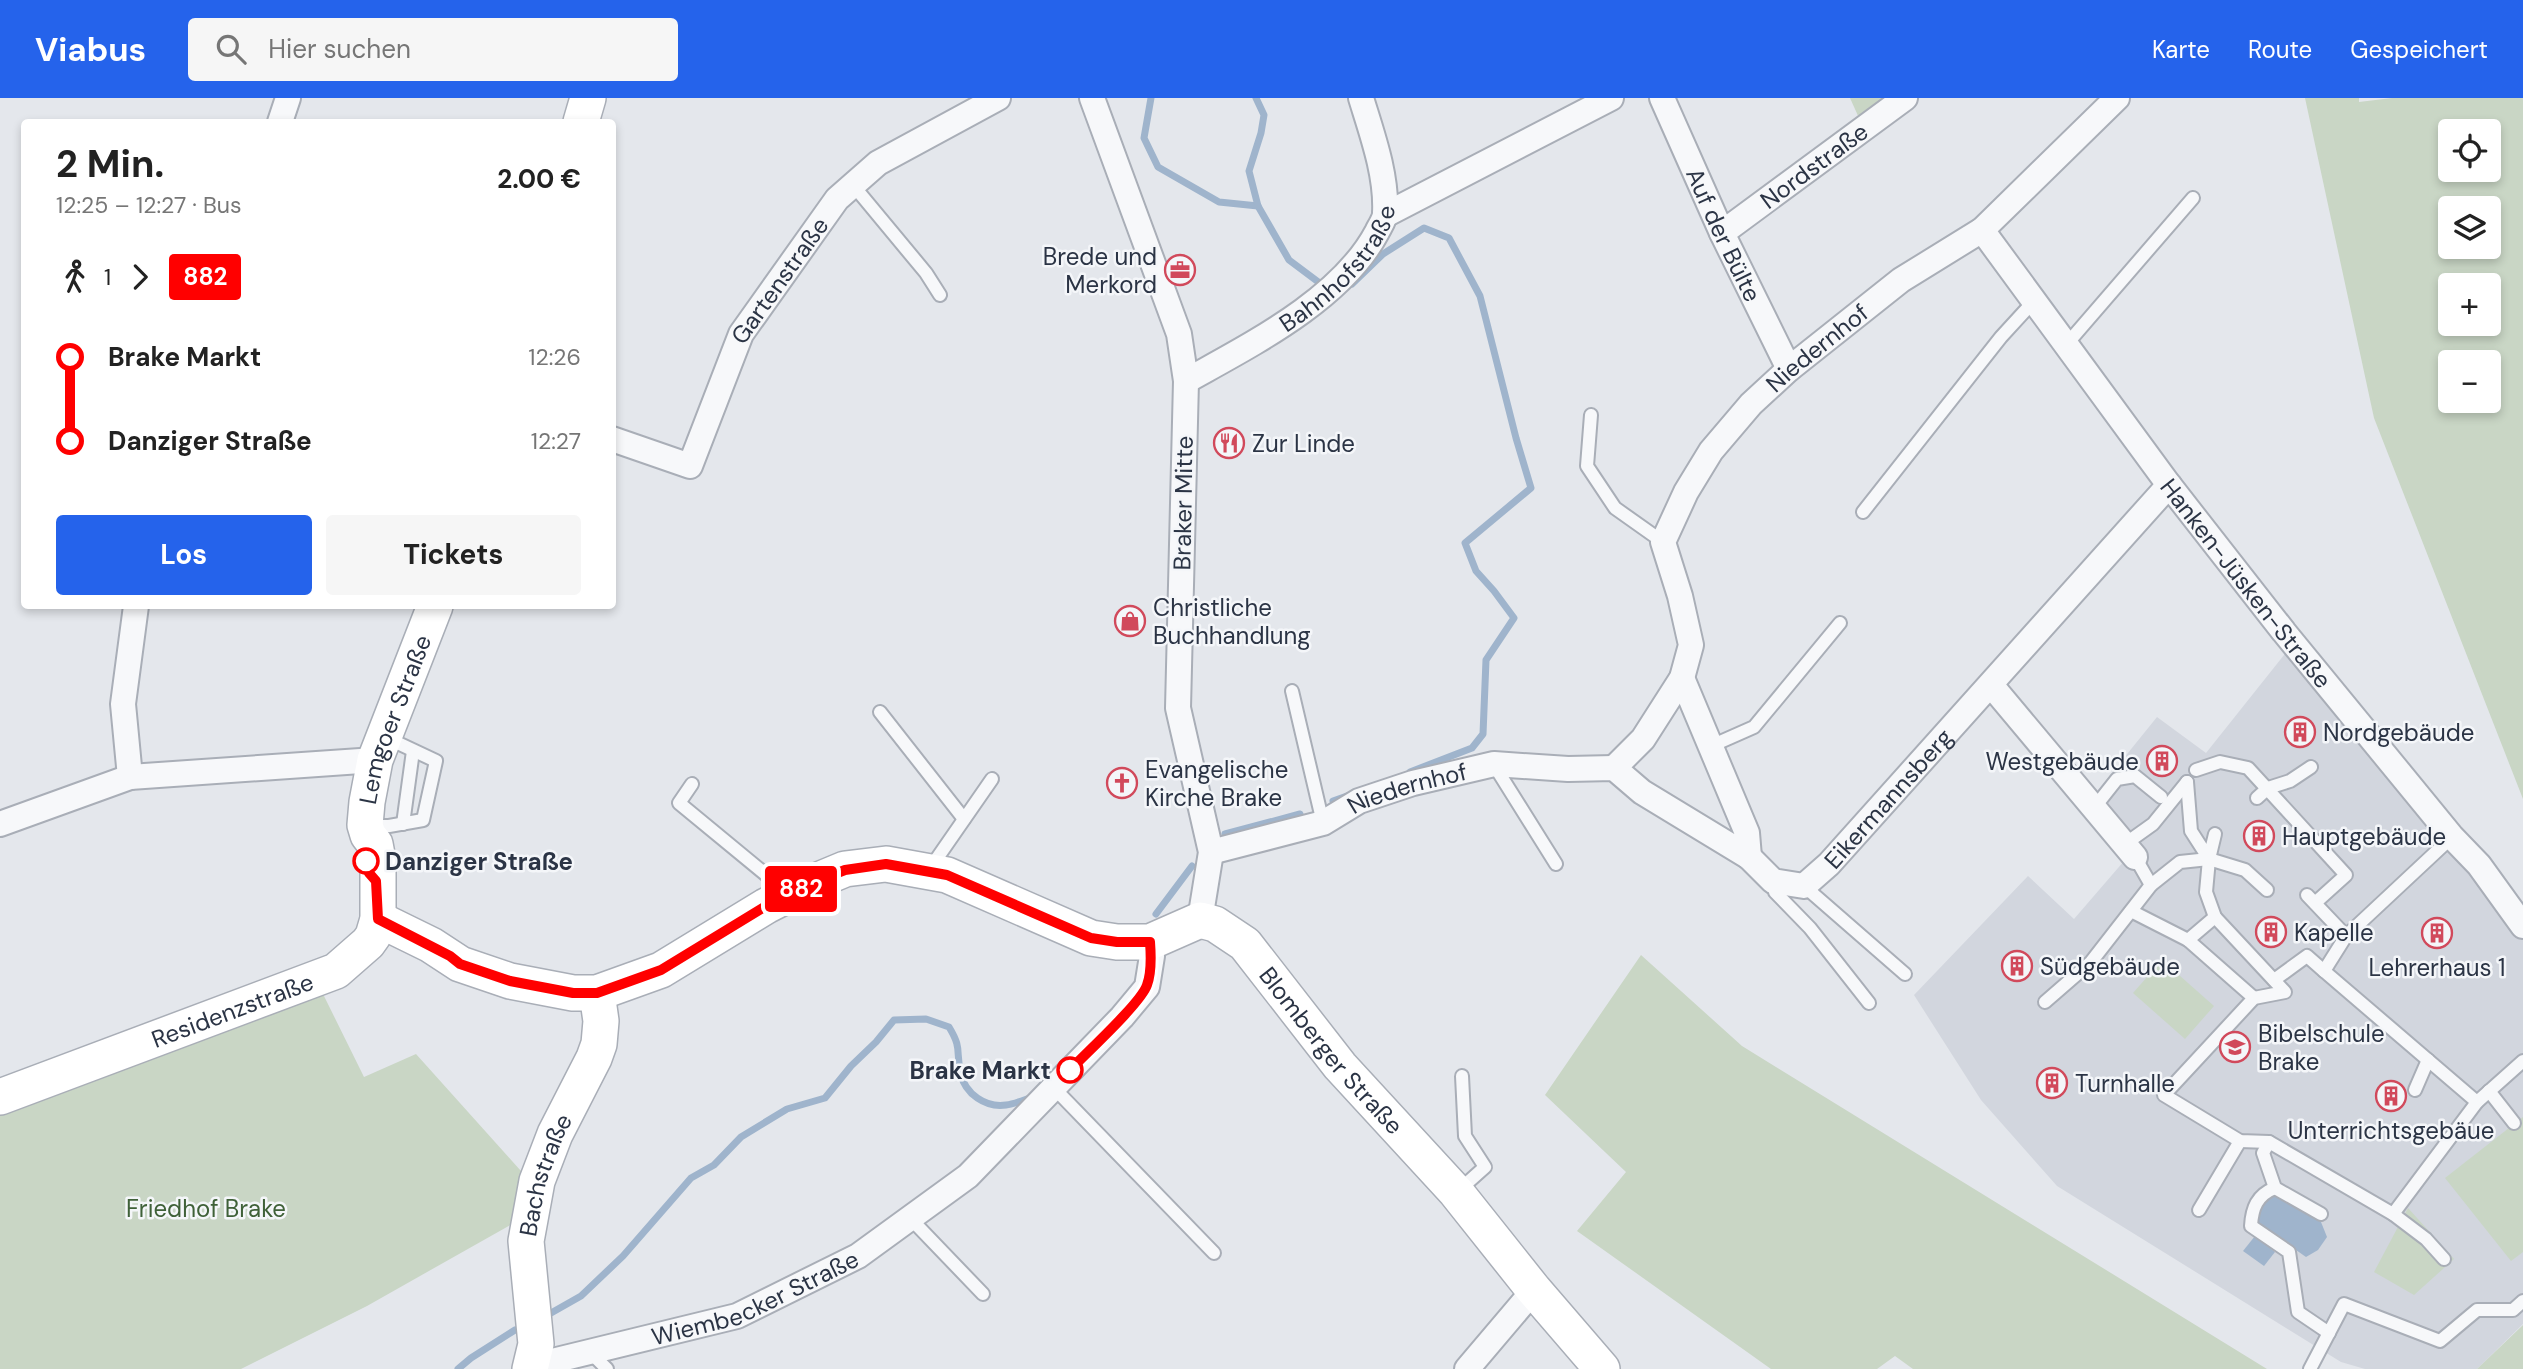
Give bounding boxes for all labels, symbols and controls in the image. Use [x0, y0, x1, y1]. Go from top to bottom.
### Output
search box [188, 18, 678, 81]
text: Viabus [35, 28, 146, 71]
icon: search [212, 30, 250, 68]
text: Hier suchen [268, 32, 411, 66]
text: Karte [2152, 34, 2210, 65]
text: Route [2248, 34, 2312, 65]
text: Gespeichert [2350, 34, 2488, 65]
street label: Nordstraße [1754, 115, 1874, 215]
map controls [2438, 119, 2501, 413]
button: locate [2438, 119, 2501, 182]
text: 2 Min. [56, 139, 164, 189]
text: 2.00 € [497, 162, 581, 196]
street label: Auf der Bülte [1679, 163, 1769, 307]
text: 12:25 – 12:27 · Bus [56, 190, 242, 220]
button: layers [2438, 196, 2501, 259]
street label: Bahnhofstraße [1273, 205, 1401, 338]
street label: Gartenstraße [723, 211, 835, 350]
place label: Brede und Merkord [1043, 241, 1157, 300]
office icon: Brede und Merkord [1163, 253, 1197, 287]
icon: walk [56, 258, 94, 296]
icon: forward [121, 258, 159, 296]
text: 882 [183, 261, 227, 292]
text: 1 [104, 262, 111, 292]
button: + [2438, 273, 2501, 336]
street label: Niedernhof [1759, 297, 1875, 398]
text: Brake Markt [108, 340, 261, 374]
text: 12:26 [528, 342, 581, 372]
button: − [2438, 350, 2501, 413]
text: Danziger Straße [108, 424, 312, 458]
text: 12:27 [531, 426, 581, 456]
restaurant icon: Zur Linde [1212, 426, 1246, 460]
place label: Zur Linde [1252, 428, 1355, 459]
street label: Braker Mitte [1166, 435, 1200, 571]
street label: Hanken-Jüsken-Straße [2154, 472, 2339, 694]
button: Los [56, 515, 312, 595]
button: Tickets [326, 515, 581, 595]
place label: Christliche Buchhandlung [1153, 592, 1311, 651]
shop icon: Christliche Buchhandlung [1113, 604, 1147, 638]
street label: Lemgoer Straße [351, 630, 438, 807]
building icon: Nordgebäude [2283, 715, 2317, 749]
place label: Nordgebäude [2323, 717, 2474, 748]
street label: Eikermannsberg [1817, 722, 1959, 875]
building icon: Westgebäude [2145, 744, 2179, 778]
place label: Westgebäude [1985, 746, 2139, 777]
place label: Evangelische Kirche Brake [1145, 754, 1288, 813]
street label: Niedernhof [1341, 755, 1470, 820]
church icon: Evangelische Kirche Brake [1105, 766, 1139, 800]
building icon: Hauptgebäude [2242, 819, 2276, 853]
place label: Hauptgebäude [2282, 821, 2446, 852]
place label: Danziger Straße [385, 846, 573, 877]
marker: Danziger Straße [353, 848, 379, 874]
line badge: 882 [761, 866, 841, 912]
text: 882 [779, 873, 823, 904]
building icon: Kapelle [2254, 915, 2288, 949]
building icon: Lehrerhaus 1 [2420, 916, 2454, 950]
place label: Kapelle [2294, 917, 2374, 948]
building icon: Südgebäude [2000, 949, 2034, 983]
place label: Südgebäude [2040, 951, 2180, 982]
place label: Lehrerhaus 1 [2368, 952, 2506, 983]
street label: Blomberger Straße [1253, 960, 1410, 1141]
street label: Residenzstraße [147, 965, 318, 1054]
place label: Bibelschule Brake [2258, 1018, 2385, 1077]
school or university icon: Bibelschule Brake [2218, 1030, 2252, 1064]
place label: Brake Markt [909, 1055, 1051, 1086]
marker: Brake Markt [1057, 1057, 1083, 1083]
building icon: Turnhalle [2035, 1066, 2069, 1100]
place label: Turnhalle [2075, 1068, 2175, 1099]
building icon: Unterrichtsgebäue [2374, 1079, 2408, 1113]
street label: Bachstraße [512, 1108, 578, 1239]
place label: Unterrichtsgebäue [2288, 1115, 2494, 1146]
park label: Friedhof Brake [126, 1193, 286, 1224]
street label: Wiembecker Straße [648, 1243, 864, 1352]

